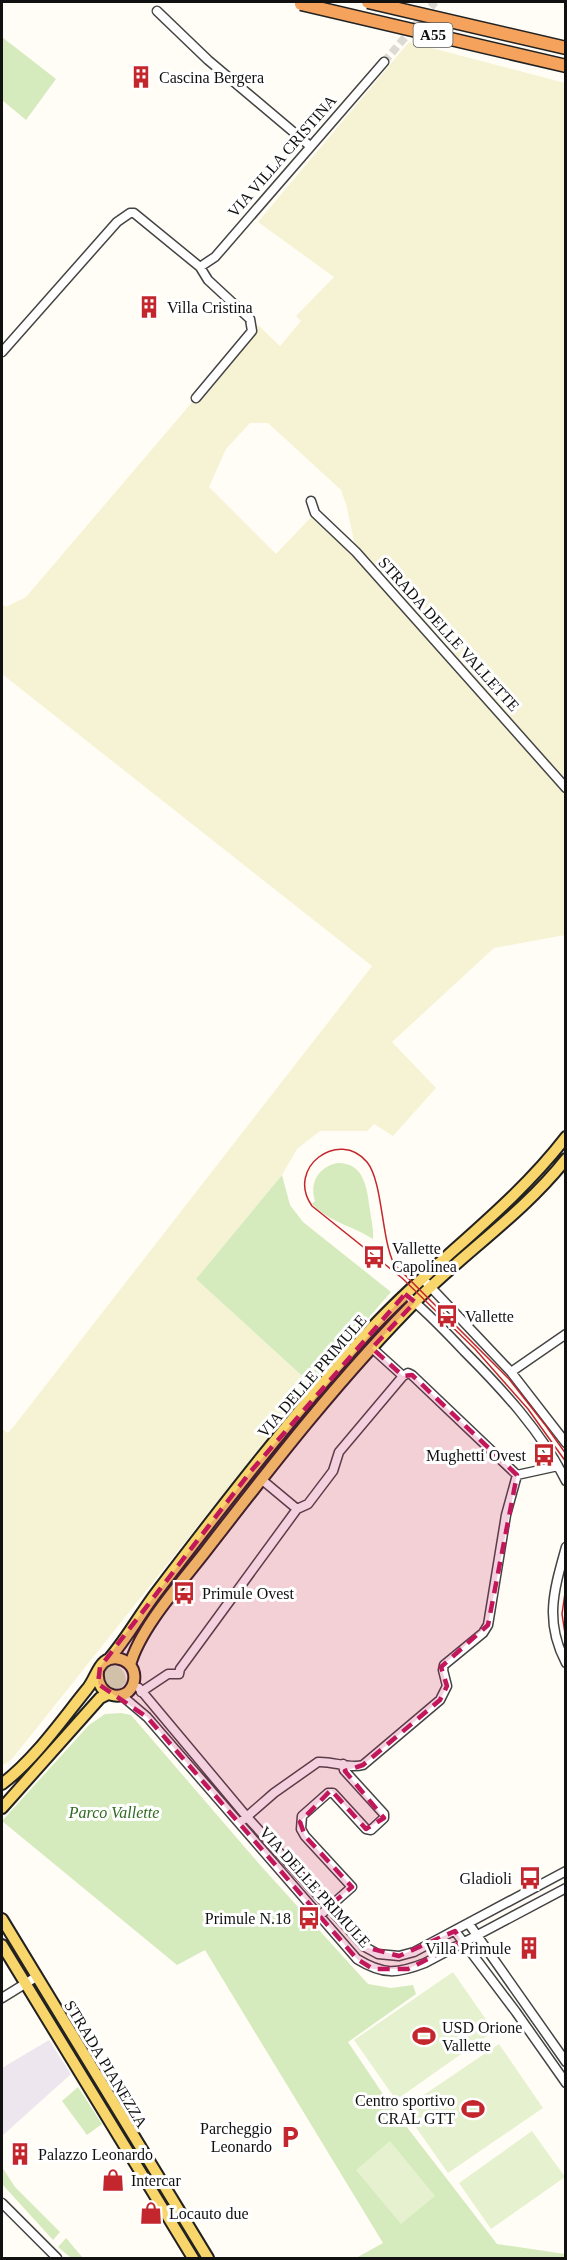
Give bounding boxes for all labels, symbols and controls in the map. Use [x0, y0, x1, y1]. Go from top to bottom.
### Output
road number: A55 [414, 23, 452, 47]
building icon: Cascina Bergera [128, 64, 154, 90]
place label: Cascina Bergera [159, 69, 264, 87]
street label: VIA VILLA CRISTINA [224, 91, 340, 221]
building icon: Villa Cristina [136, 294, 162, 320]
place label: Villa Cristina [167, 299, 253, 316]
street label: STRADA DELLE VALLETTE [375, 554, 523, 714]
place label: Vallette Capolinea [392, 1240, 457, 1276]
bus stop icon: Vallette Capolinea [361, 1244, 387, 1270]
bus stop icon: Vallette [434, 1303, 460, 1329]
place label: Vallette [465, 1308, 514, 1325]
street label: VIA DELLE PRIMULE [254, 1311, 370, 1441]
bus stop icon: Mughetti Ovest [531, 1442, 557, 1468]
place label: Mughetti Ovest [426, 1447, 527, 1465]
bus stop icon: Primule Ovest [171, 1580, 197, 1606]
place label: Primule Ovest [202, 1585, 295, 1602]
park label: Parco Vallette [68, 1804, 159, 1821]
street label: VIA DELLE PRIMULE [256, 1823, 374, 1951]
bus stop icon: Gladioli [517, 1865, 543, 1891]
place label: Gladioli [460, 1870, 513, 1887]
bus stop icon: Primule N.18 [296, 1905, 322, 1931]
place label: Primule N.18 [205, 1910, 291, 1927]
building icon: Villa Primule [516, 1935, 542, 1961]
place label: Villa Primule [425, 1940, 511, 1957]
street label: STRADA PIANEZZA [61, 1997, 151, 2131]
place label: USD Orione Vallette [442, 2019, 522, 2054]
sports icon: USD Orione Vallette [411, 2023, 437, 2049]
place label: Centro sportivo CRAL GTT [355, 2092, 455, 2127]
sports icon: Centro sportivo CRAL GTT [460, 2096, 486, 2122]
place label: Parcheggio Leonardo [200, 2120, 272, 2155]
parking icon: Parcheggio Leonardo [277, 2124, 303, 2150]
building icon: Palazzo Leonardo [7, 2141, 33, 2167]
place label: Palazzo Leonardo [38, 2146, 153, 2163]
shop icon: Intercar [100, 2167, 126, 2193]
place label: Intercar [131, 2172, 181, 2189]
shop icon: Locauto due [138, 2200, 164, 2226]
place label: Locauto due [169, 2205, 249, 2222]

